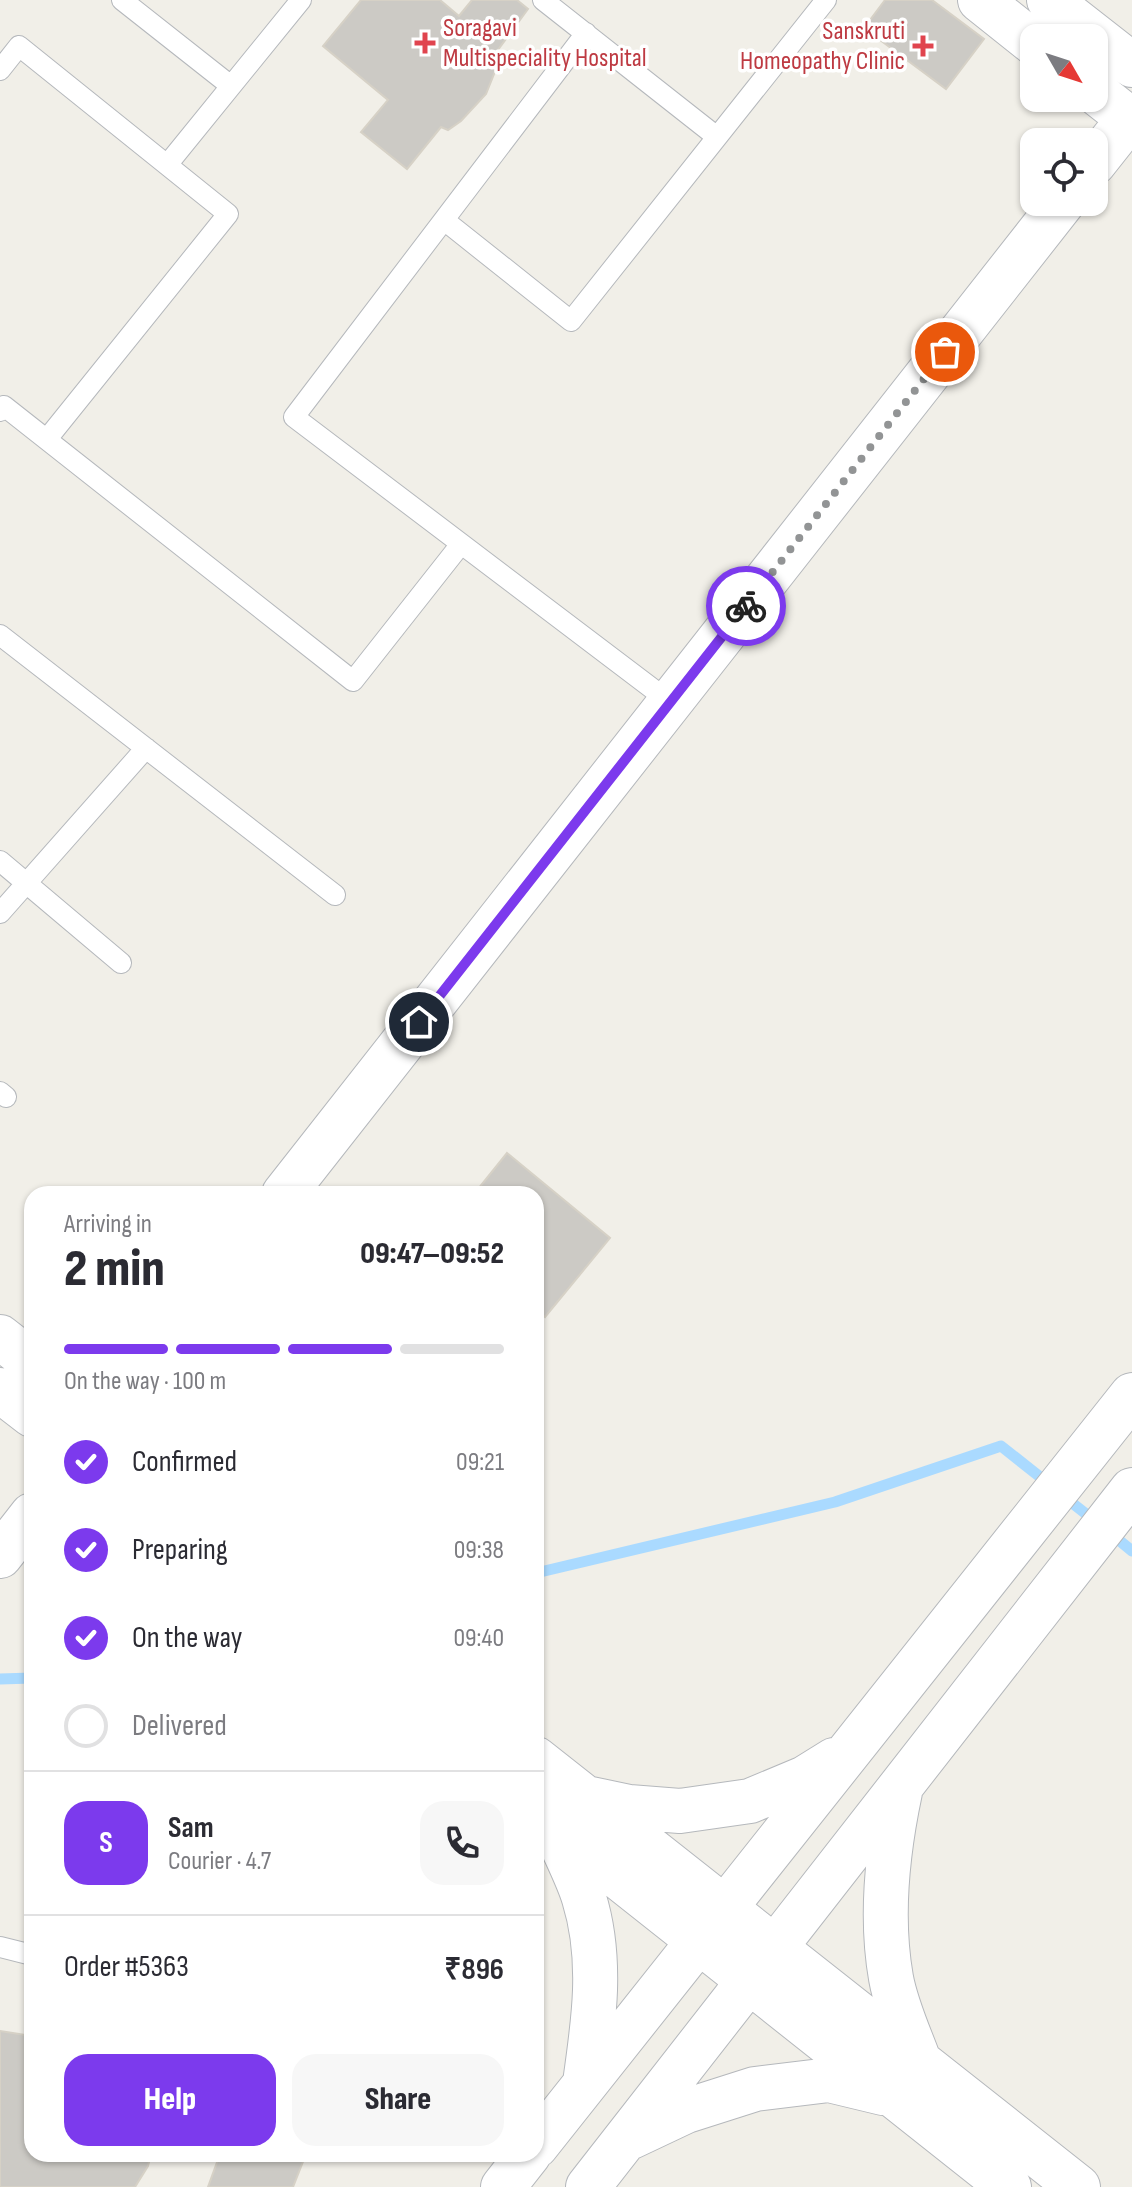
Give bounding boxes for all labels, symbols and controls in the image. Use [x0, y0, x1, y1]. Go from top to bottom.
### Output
place label: Soragavi Multispeciality Hospital [443, 13, 647, 74]
place label: Sanskruti Homeopathy Clinic [740, 16, 905, 77]
north arrow [1020, 24, 1108, 112]
map controls [1020, 24, 1108, 216]
marker: Soragavi Multispeciality Hospital [414, 32, 436, 54]
marker: Sanskruti Homeopathy Clinic [912, 35, 934, 57]
button: locate [1020, 128, 1108, 216]
pin [911, 318, 979, 386]
icon: bag [923, 330, 967, 374]
courier [706, 566, 786, 646]
icon: bike [724, 584, 768, 628]
pin [385, 988, 453, 1056]
icon: home [397, 1000, 441, 1044]
text: Arriving in [64, 1209, 152, 1240]
text: 09:47–09:52 [360, 1236, 504, 1272]
text: 2 min [64, 1238, 165, 1301]
text: On the way · 100 m [64, 1366, 226, 1397]
icon: check [64, 1440, 108, 1484]
text: Confirmed [132, 1444, 237, 1480]
text: 09:21 [456, 1447, 504, 1478]
icon: check [64, 1528, 108, 1572]
text: Preparing [132, 1532, 228, 1568]
text: 09:38 [454, 1535, 504, 1566]
icon: check [64, 1616, 108, 1660]
text: On the way [132, 1620, 242, 1656]
text: 09:40 [454, 1623, 504, 1654]
text: Delivered [132, 1708, 227, 1744]
button: phone [420, 1801, 504, 1885]
text: Sam [168, 1810, 214, 1846]
text: S [99, 1825, 113, 1861]
text: Courier · 4.7 [168, 1846, 271, 1877]
text: Order #5363 [64, 1949, 189, 1985]
text: ₹896 [444, 1952, 504, 1988]
button: Help [64, 2054, 276, 2146]
button: Share [292, 2054, 504, 2146]

